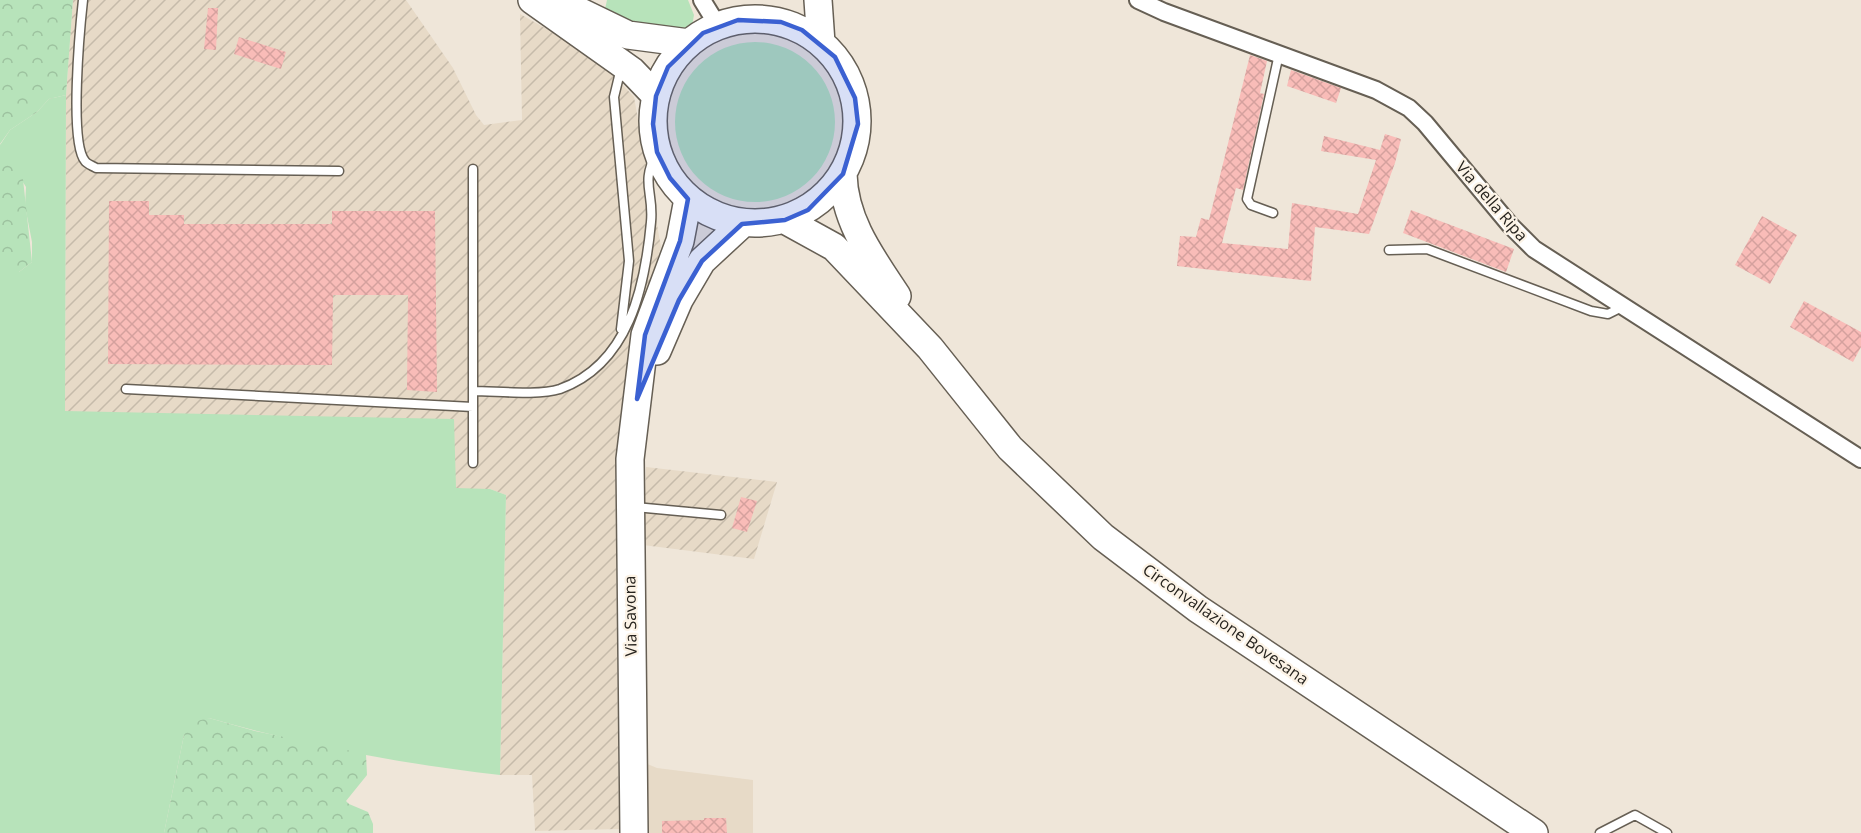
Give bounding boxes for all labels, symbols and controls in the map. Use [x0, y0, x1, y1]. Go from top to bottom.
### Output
street label: Via della Ripa [1451, 156, 1533, 246]
street label: Circonvallazione Bovesana [1139, 558, 1313, 690]
street label: Via Savona [618, 576, 642, 656]

